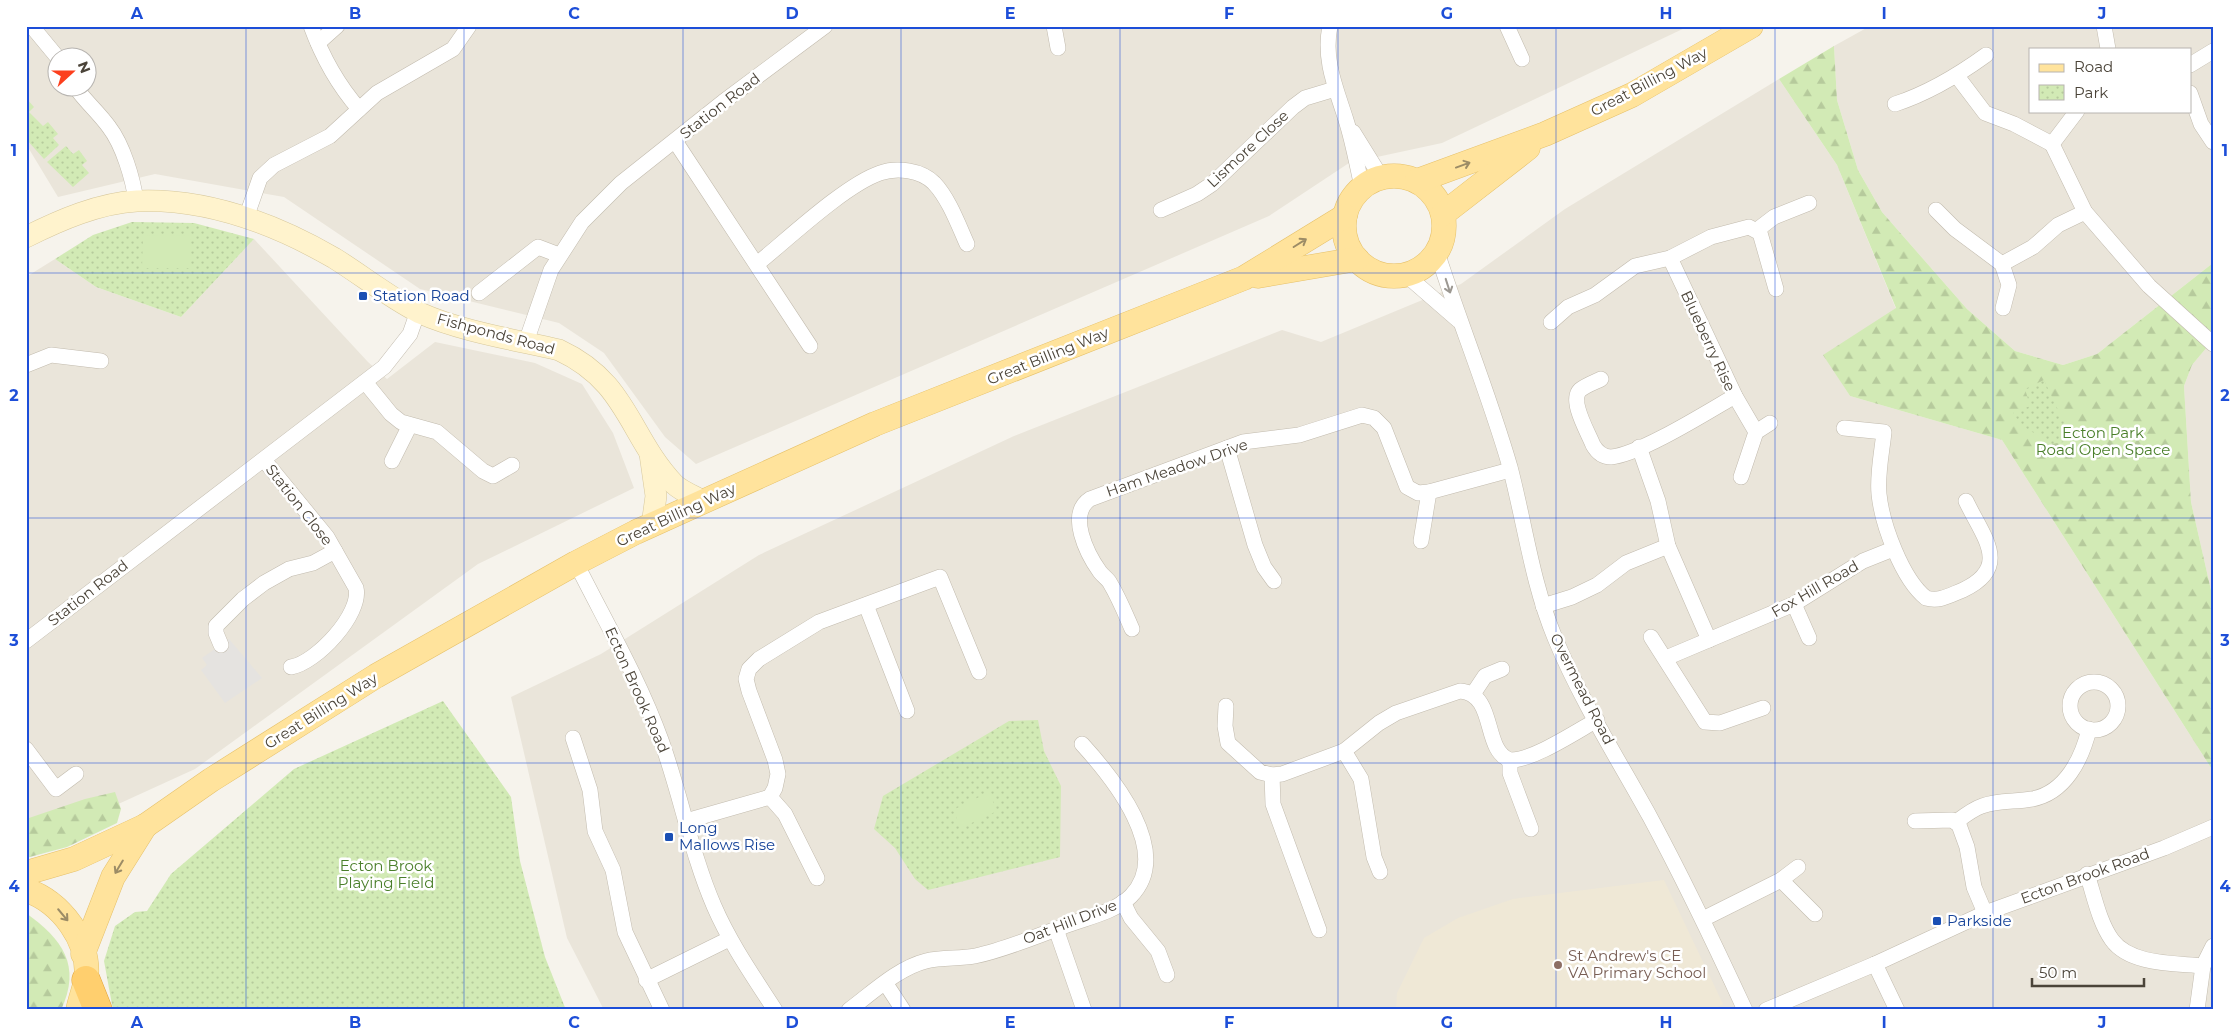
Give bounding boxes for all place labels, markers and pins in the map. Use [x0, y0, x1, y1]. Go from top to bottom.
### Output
place label: Station Road [373, 286, 470, 305]
marker: Station Road [357, 290, 369, 302]
place label: Long Mallows Rise [679, 818, 775, 854]
marker: Long Mallows Rise [663, 831, 675, 843]
place label: Parkside [1947, 911, 2012, 930]
marker: Parkside [1931, 915, 1943, 927]
place label: St Andrew's CE VA Primary School [1568, 946, 1706, 982]
marker: St Andrew's CE VA Primary School [1552, 959, 1564, 971]

